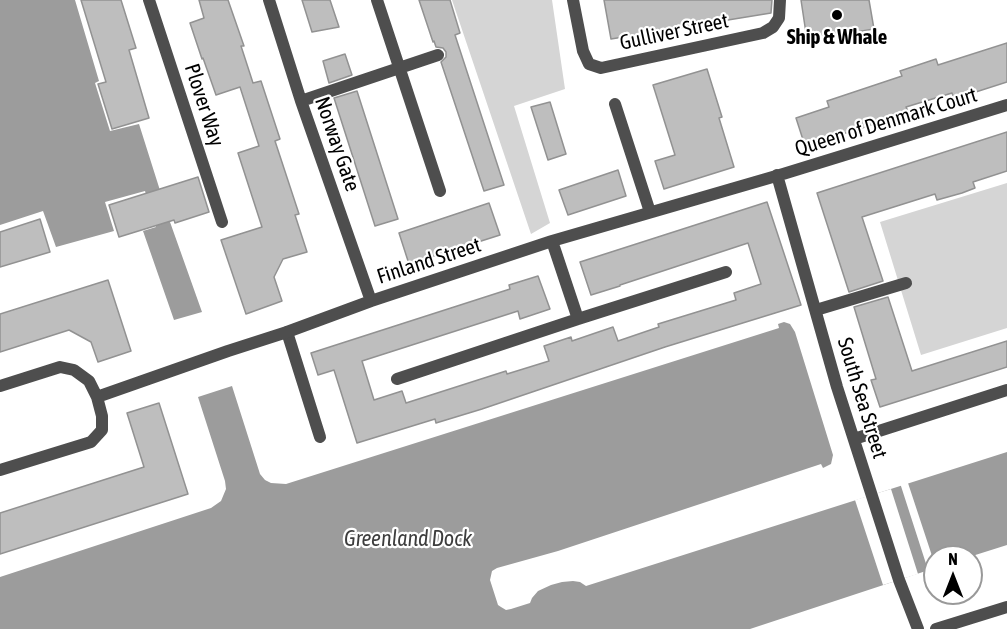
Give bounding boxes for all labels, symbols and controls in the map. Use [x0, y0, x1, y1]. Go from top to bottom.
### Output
street label: Gulliver Street [617, 8, 731, 56]
marker: Ship & Whale [830, 8, 844, 22]
place label: Ship & Whale [787, 24, 887, 50]
street label: Plover Way [179, 61, 229, 149]
street label: Queen of Denmark Court [792, 82, 980, 162]
street label: Norway Gate [309, 93, 365, 195]
street label: Finland Street [374, 232, 484, 290]
street label: South Sea Street [832, 335, 892, 461]
water label: Greenland Dock [344, 526, 472, 552]
north arrow [923, 545, 983, 605]
text: N [948, 550, 958, 568]

